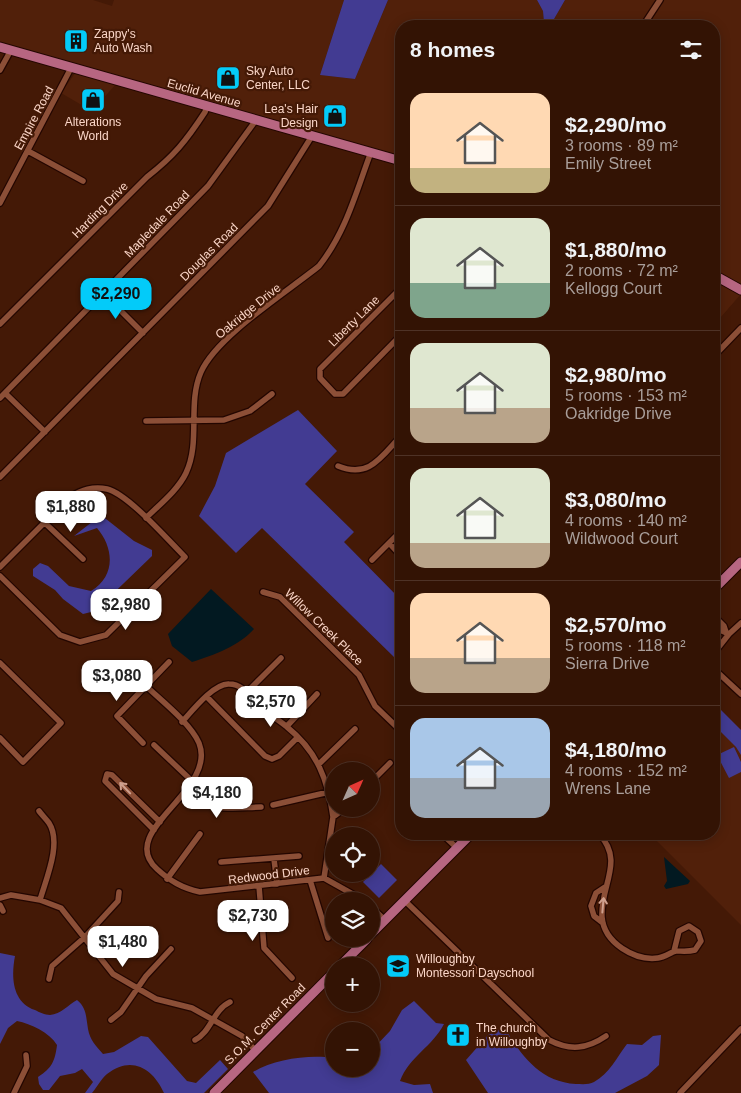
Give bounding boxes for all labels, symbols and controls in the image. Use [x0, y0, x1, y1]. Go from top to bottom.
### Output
place label: Zappy's Auto Wash [94, 27, 152, 55]
building icon: Zappy's Auto Wash [63, 28, 89, 54]
icon: filters [677, 36, 705, 64]
text: 8 homes [410, 38, 495, 61]
place label: Sky Auto Center, LLC [246, 64, 310, 92]
shop icon: Sky Auto Center, LLC [215, 65, 241, 91]
street label: Euclid Avenue [166, 76, 243, 110]
street label: Empire Road [11, 84, 57, 152]
shop icon: Alterations World [80, 87, 106, 113]
place label: Lea's Hair Design [264, 102, 318, 130]
shop icon: Lea's Hair Design [322, 103, 348, 129]
icon: home [450, 113, 510, 173]
text: $2,290/mo [565, 113, 667, 136]
place label: Alterations World [65, 115, 121, 143]
text: 3 rooms · 89 m² [565, 137, 678, 154]
text: Emily Street [565, 155, 651, 172]
street label: Harding Drive [69, 179, 131, 241]
street label: Mapledale Road [122, 188, 192, 260]
street label: Douglas Road [177, 220, 241, 284]
icon: home [450, 238, 510, 298]
text: $1,880/mo [565, 238, 667, 261]
text: 2 rooms · 72 m² [565, 262, 678, 279]
pin: $2,290 [75, 278, 157, 320]
street label: Oakridge Drive [212, 280, 284, 342]
text: Kellogg Court [565, 280, 662, 297]
text: $2,290 [92, 285, 140, 302]
street label: Liberty Lane [326, 292, 383, 349]
icon: home [450, 363, 510, 423]
text: $2,980/mo [565, 363, 667, 386]
text: 5 rooms · 153 m² [565, 387, 687, 404]
text: Oakridge Drive [565, 405, 672, 422]
icon: home [450, 488, 510, 548]
text: $3,080/mo [565, 488, 667, 511]
pin: $1,880 [30, 490, 112, 533]
text: $1,880 [47, 498, 95, 515]
text: 4 rooms · 140 m² [565, 512, 687, 529]
text: Wildwood Court [565, 530, 678, 547]
street label: Willow Creek Place [282, 586, 366, 668]
pin: $2,980 [85, 588, 167, 631]
text: $2,980 [102, 596, 150, 613]
icon: home [450, 613, 510, 673]
text: $2,570/mo [565, 613, 667, 636]
text: 5 rooms · 118 m² [565, 637, 686, 654]
text: Sierra Drive [565, 655, 649, 672]
pin: $3,080 [76, 660, 158, 702]
text: $3,080 [93, 667, 141, 684]
pin: $2,570 [230, 686, 312, 728]
text: $2,570 [247, 693, 295, 710]
icon: home [450, 738, 510, 798]
text: $4,180/mo [565, 738, 667, 761]
north arrow [325, 762, 380, 818]
map controls [325, 762, 380, 1077]
text: 4 rooms · 152 m² [565, 762, 687, 779]
pin: $4,180 [176, 776, 258, 819]
text: Wrens Lane [565, 780, 651, 797]
one-way arrow [119, 782, 131, 795]
text: $4,180 [193, 784, 241, 801]
button: locate [325, 827, 380, 882]
street label: Redwood Drive [227, 863, 311, 887]
button: layers [325, 892, 380, 947]
one-way arrow [598, 897, 607, 913]
pin: $2,730 [212, 900, 294, 942]
text: $2,730 [229, 907, 277, 924]
pin: $1,480 [82, 926, 164, 968]
text: $1,480 [99, 933, 147, 950]
place label: Willoughby Montessori Dayschool [416, 952, 534, 980]
school or university icon: Willoughby Montessori Dayschool [385, 953, 411, 979]
button: + [325, 957, 380, 1012]
street label: S.O.M. Center Road [222, 981, 308, 1067]
place label: The church in Willoughby [476, 1021, 547, 1049]
button: − [325, 1022, 380, 1077]
church icon: The church in Willoughby [445, 1022, 471, 1048]

